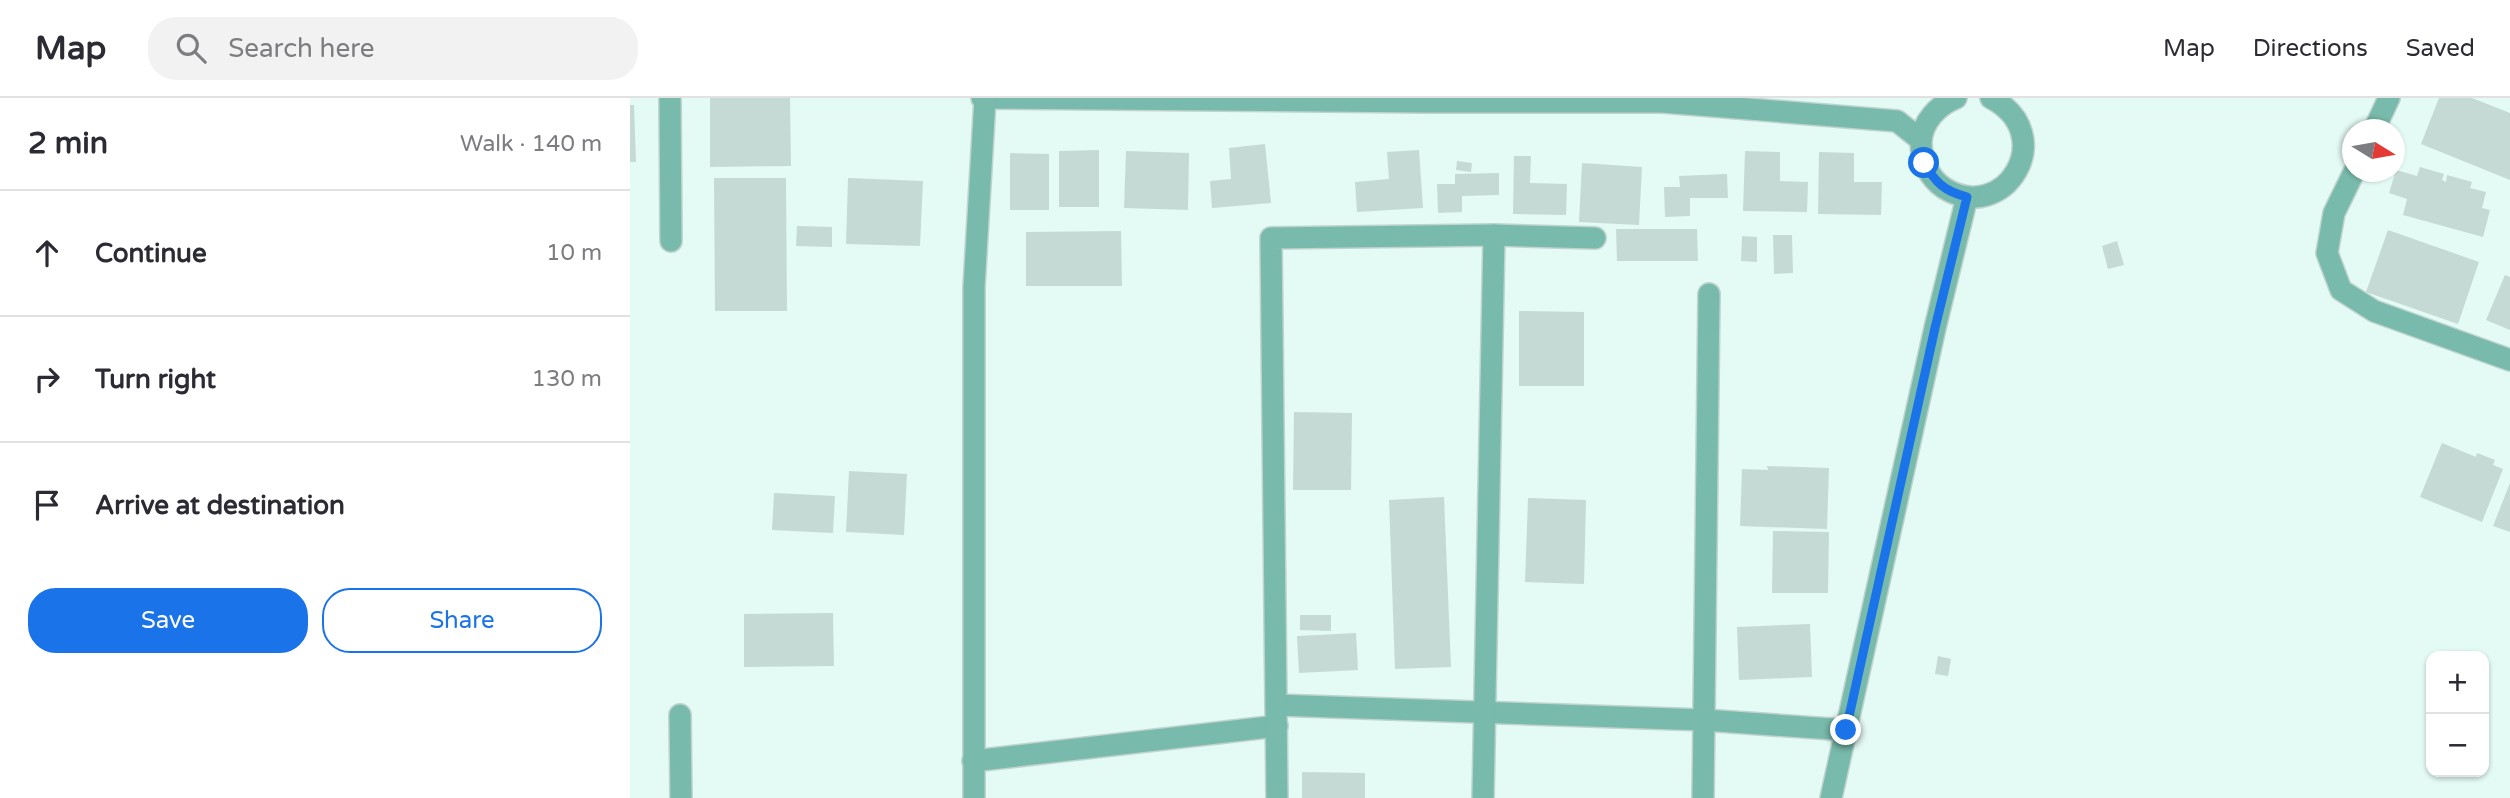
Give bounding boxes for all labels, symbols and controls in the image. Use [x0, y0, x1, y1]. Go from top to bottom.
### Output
search box [148, 17, 638, 80]
text: Map [35, 29, 106, 68]
icon: search [172, 29, 210, 67]
text: Search here [228, 33, 374, 64]
text: Map [2163, 34, 2215, 63]
text: Directions [2253, 34, 2368, 63]
text: Saved [2406, 34, 2475, 63]
north arrow [2342, 119, 2405, 182]
text: 2 min [28, 125, 108, 162]
text: Walk · 140 m [460, 130, 602, 158]
route start [1908, 147, 1939, 178]
icon: ahead [28, 234, 66, 272]
text: Continue [95, 238, 207, 269]
text: 10 m [546, 239, 602, 267]
icon: right [28, 360, 66, 398]
text: Turn right [95, 364, 216, 395]
text: 130 m [532, 365, 602, 393]
icon: arrive [28, 486, 66, 524]
text: Arrive at destination [95, 490, 345, 521]
button: Save [28, 588, 308, 653]
button: Share [322, 588, 602, 653]
map controls [2426, 651, 2489, 777]
button: + [2426, 651, 2489, 714]
route end [1830, 714, 1861, 745]
button: − [2426, 714, 2489, 777]

